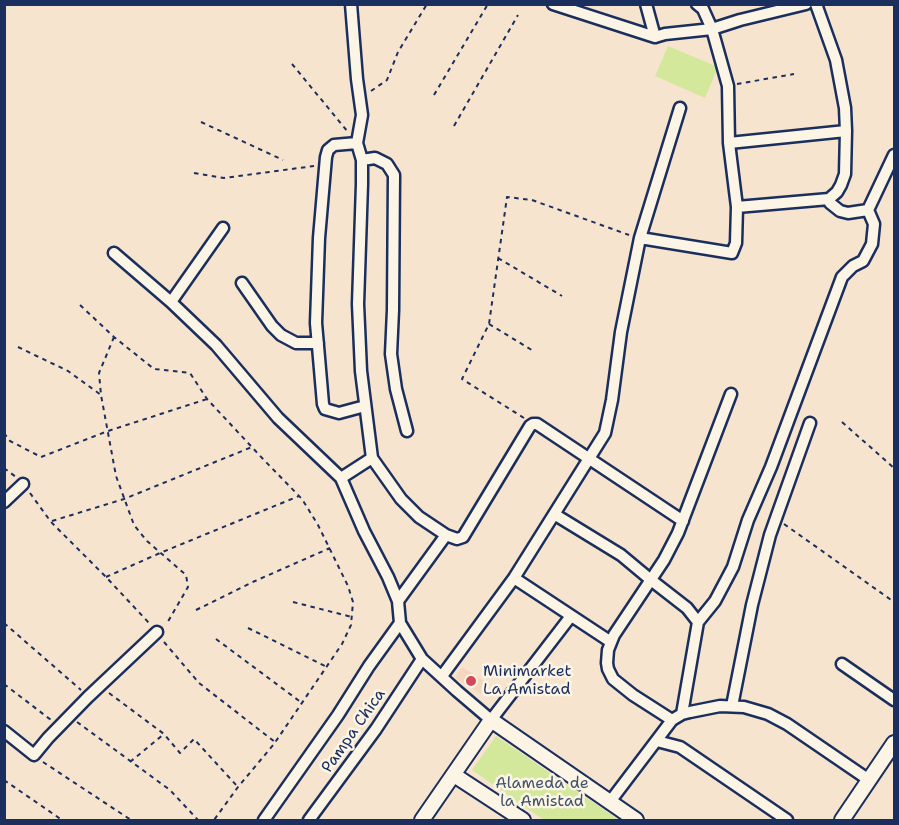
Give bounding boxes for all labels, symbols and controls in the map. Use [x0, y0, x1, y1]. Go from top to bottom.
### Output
place label: Minimarket La Amistad [483, 662, 572, 700]
marker: Minimarket La Amistad [464, 674, 478, 688]
street label: Pampa Chica [318, 685, 390, 777]
park label: Alameda de la Amistad [495, 774, 589, 812]

